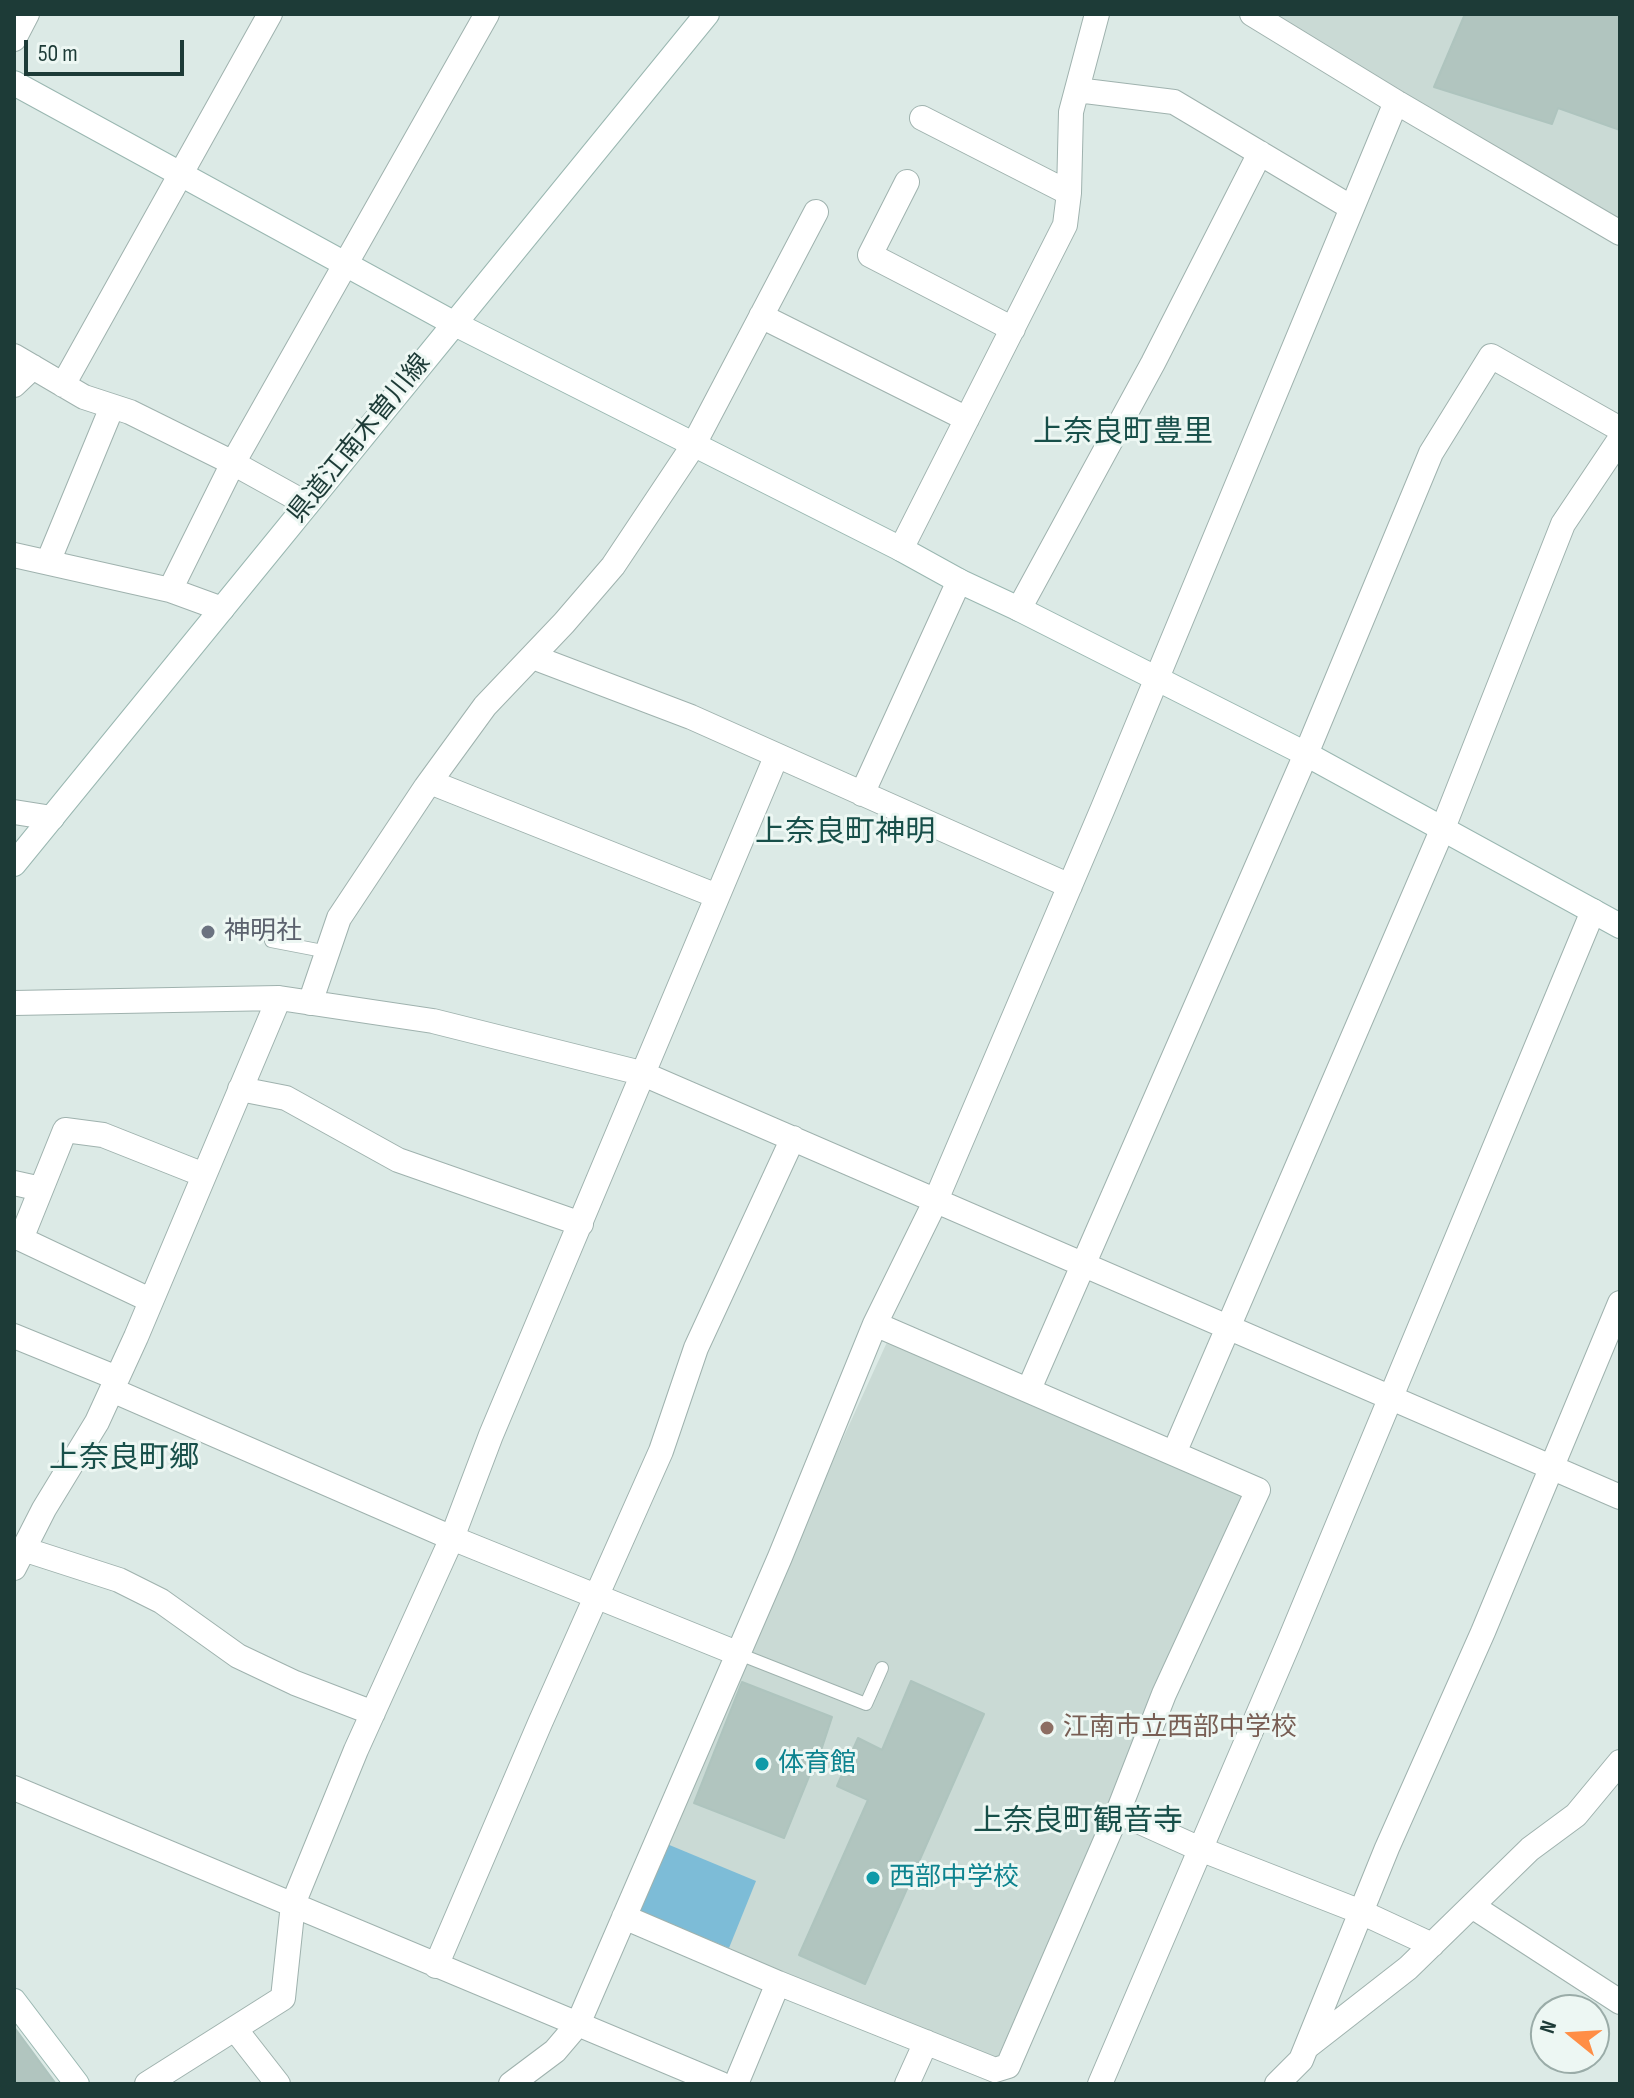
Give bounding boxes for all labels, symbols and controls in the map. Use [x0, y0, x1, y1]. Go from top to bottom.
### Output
scale bar [28, 24, 188, 74]
text: 50 m [38, 39, 78, 68]
street label: 県道江南木曽川線 [282, 348, 438, 530]
district label: 上奈良町豊里 [1033, 415, 1213, 451]
district label: 上奈良町神明 [755, 815, 935, 851]
place label: 神明社 [224, 916, 302, 948]
marker: 神明社 [199, 923, 217, 941]
district label: 上奈良町郷 [49, 1441, 199, 1477]
place label: 江南市立西部中学校 [1063, 1712, 1297, 1744]
marker: 江南市立西部中学校 [1038, 1719, 1056, 1737]
place label: 体育館 [778, 1748, 856, 1780]
marker: 体育館 [753, 1755, 771, 1773]
district label: 上奈良町観音寺 [973, 1804, 1183, 1840]
place label: 西部中学校 [889, 1862, 1019, 1894]
marker: 西部中学校 [864, 1869, 882, 1887]
north arrow [1530, 1994, 1610, 2074]
text: N [1534, 2017, 1563, 2037]

